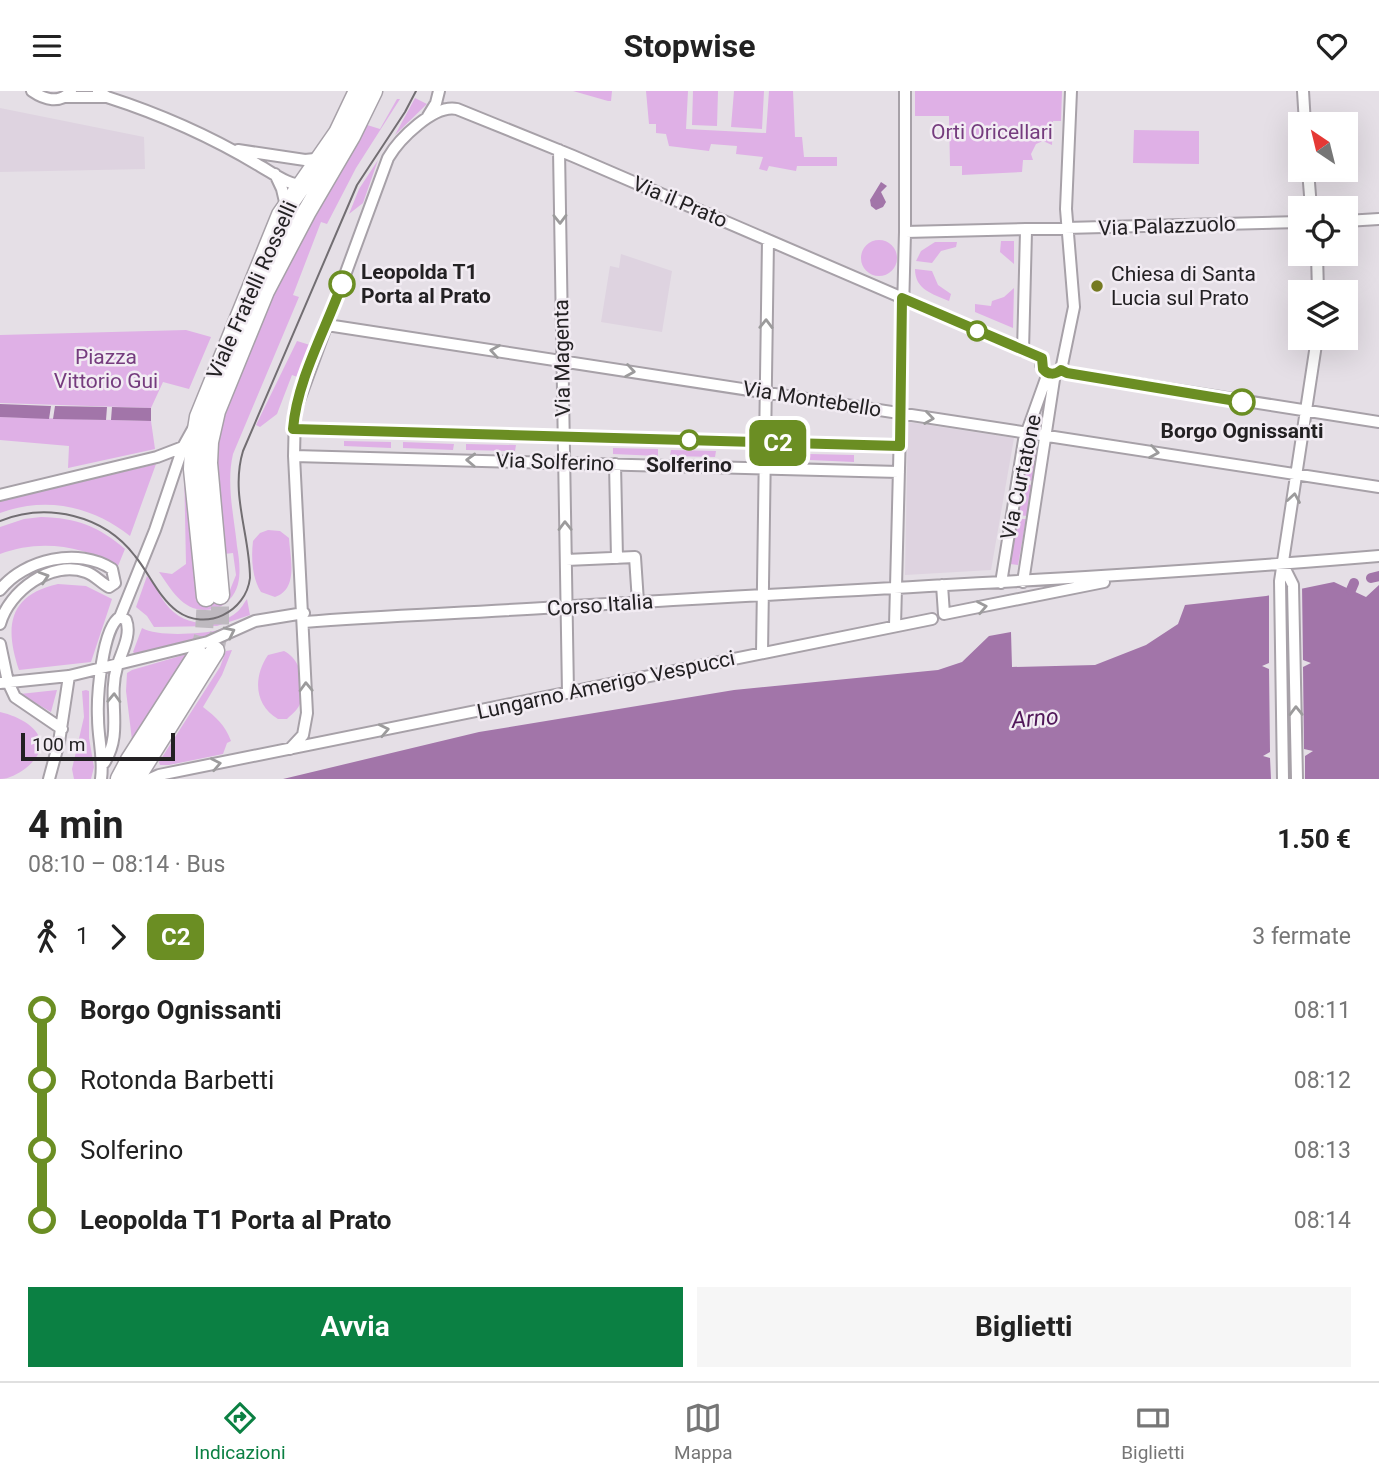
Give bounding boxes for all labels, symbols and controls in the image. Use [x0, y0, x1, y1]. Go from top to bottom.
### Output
icon: menu [28, 27, 66, 65]
text: Stopwise [624, 27, 755, 65]
icon: heart [1313, 27, 1351, 65]
north arrow [1288, 112, 1358, 182]
map controls [1288, 112, 1358, 350]
park label: Orti Oricellari [931, 120, 1053, 144]
street label: Via il Prato [629, 171, 731, 233]
button: locate [1288, 196, 1358, 266]
street label: Viale Fratelli Rosselli [202, 197, 302, 383]
street label: Via Palazzuolo [1098, 212, 1236, 240]
one-way arrow [553, 213, 568, 224]
place label: Leopolda T1 Porta al Prato [361, 260, 491, 308]
place label: Chiesa di Santa Lucia sul Prato [1111, 262, 1256, 310]
marker: Leopolda T1 Porta al Prato [329, 271, 355, 297]
marker: Chiesa di Santa Lucia sul Prato [1089, 278, 1105, 294]
button: layers [1288, 280, 1358, 350]
street label: Via Magenta [549, 299, 575, 417]
one-way arrow [758, 318, 774, 328]
unlabelled marker [967, 321, 987, 341]
one-way arrow [489, 344, 501, 359]
park label: Piazza Vittorio Gui [54, 345, 158, 393]
one-way arrow [624, 364, 636, 379]
street label: Via Montebello [741, 376, 883, 422]
marker: Borgo Ognissanti [1229, 389, 1255, 415]
one-way arrow [923, 410, 935, 425]
street label: Via Curtatone [996, 412, 1046, 542]
place label: Borgo Ognissanti [1161, 419, 1323, 443]
line badge: C2 [746, 420, 810, 466]
text: C2 [763, 429, 793, 457]
marker: Solferino [679, 430, 699, 450]
one-way arrow [1148, 444, 1160, 459]
street label: Via Solferino [495, 448, 615, 476]
one-way arrow [466, 452, 476, 468]
place label: Solferino [646, 453, 732, 477]
one-way arrow [1286, 492, 1301, 503]
one-way arrow [557, 521, 573, 531]
one-way arrow [38, 571, 50, 585]
street label: Corso Italia [546, 589, 654, 621]
one-way arrow [976, 600, 988, 615]
one-way arrow [223, 626, 235, 640]
street label: Lungarno Amerigo Vespucci [475, 646, 737, 724]
one-way arrow [299, 681, 314, 692]
one-way arrow [106, 692, 121, 703]
water label: Arno [1009, 703, 1060, 734]
one-way arrow [1288, 705, 1304, 716]
one-way arrow [378, 724, 390, 739]
scale bar [21, 730, 175, 762]
text: 100 m [32, 733, 85, 756]
one-way arrow [210, 757, 222, 772]
text: 4 min [28, 803, 124, 847]
text: 1.50 € [1277, 824, 1351, 854]
text: 08:10 – 08:14 · Bus [28, 851, 225, 878]
icon: walk [28, 918, 66, 956]
icon: forward [99, 918, 137, 956]
text: 1 [76, 923, 89, 950]
text: C2 [161, 923, 190, 951]
text: 3 fermate [1252, 923, 1351, 950]
text: Borgo Ognissanti [80, 995, 282, 1025]
text: 08:11 [1294, 997, 1351, 1024]
text: Rotonda Barbetti [80, 1065, 274, 1095]
text: 08:12 [1294, 1067, 1351, 1094]
text: Solferino [80, 1135, 183, 1165]
text: 08:13 [1294, 1137, 1351, 1164]
text: Leopolda T1 Porta al Prato [80, 1205, 392, 1235]
text: 08:14 [1294, 1207, 1351, 1234]
button: Avvia [28, 1287, 683, 1367]
button: Biglietti [697, 1287, 1351, 1367]
tab: Indicazioni [194, 1399, 286, 1464]
tab: Mappa [674, 1399, 733, 1464]
tab: Biglietti [1121, 1399, 1185, 1464]

